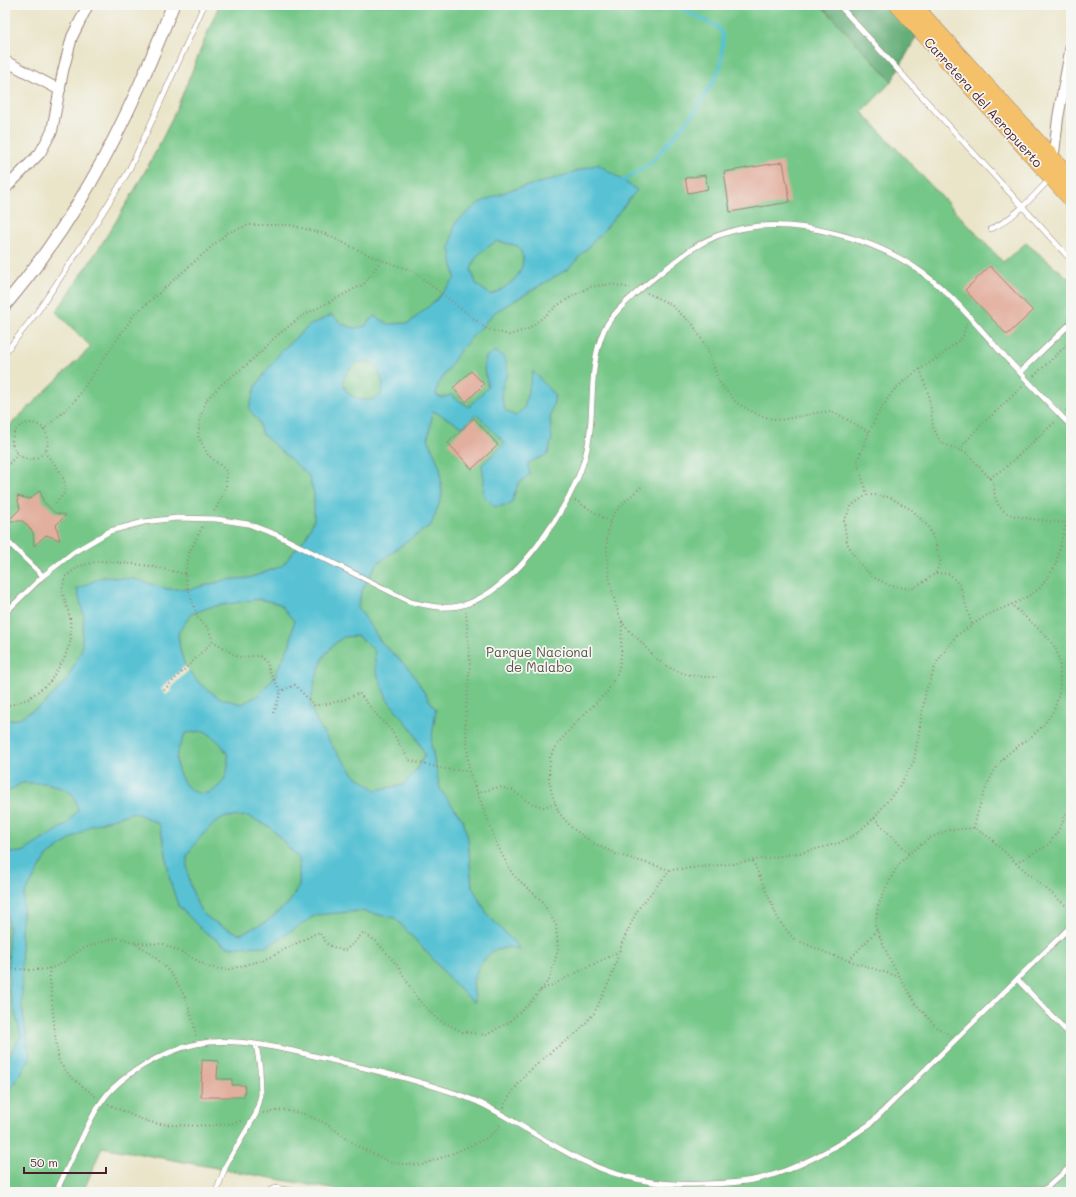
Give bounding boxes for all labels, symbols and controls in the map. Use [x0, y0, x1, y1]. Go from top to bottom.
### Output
street label: Carretera del Aeropuerto [921, 33, 1047, 171]
park label: Parque Nacional de Malabo [486, 643, 592, 675]
scale bar [24, 1149, 106, 1175]
text: 50 m [30, 1154, 58, 1170]

